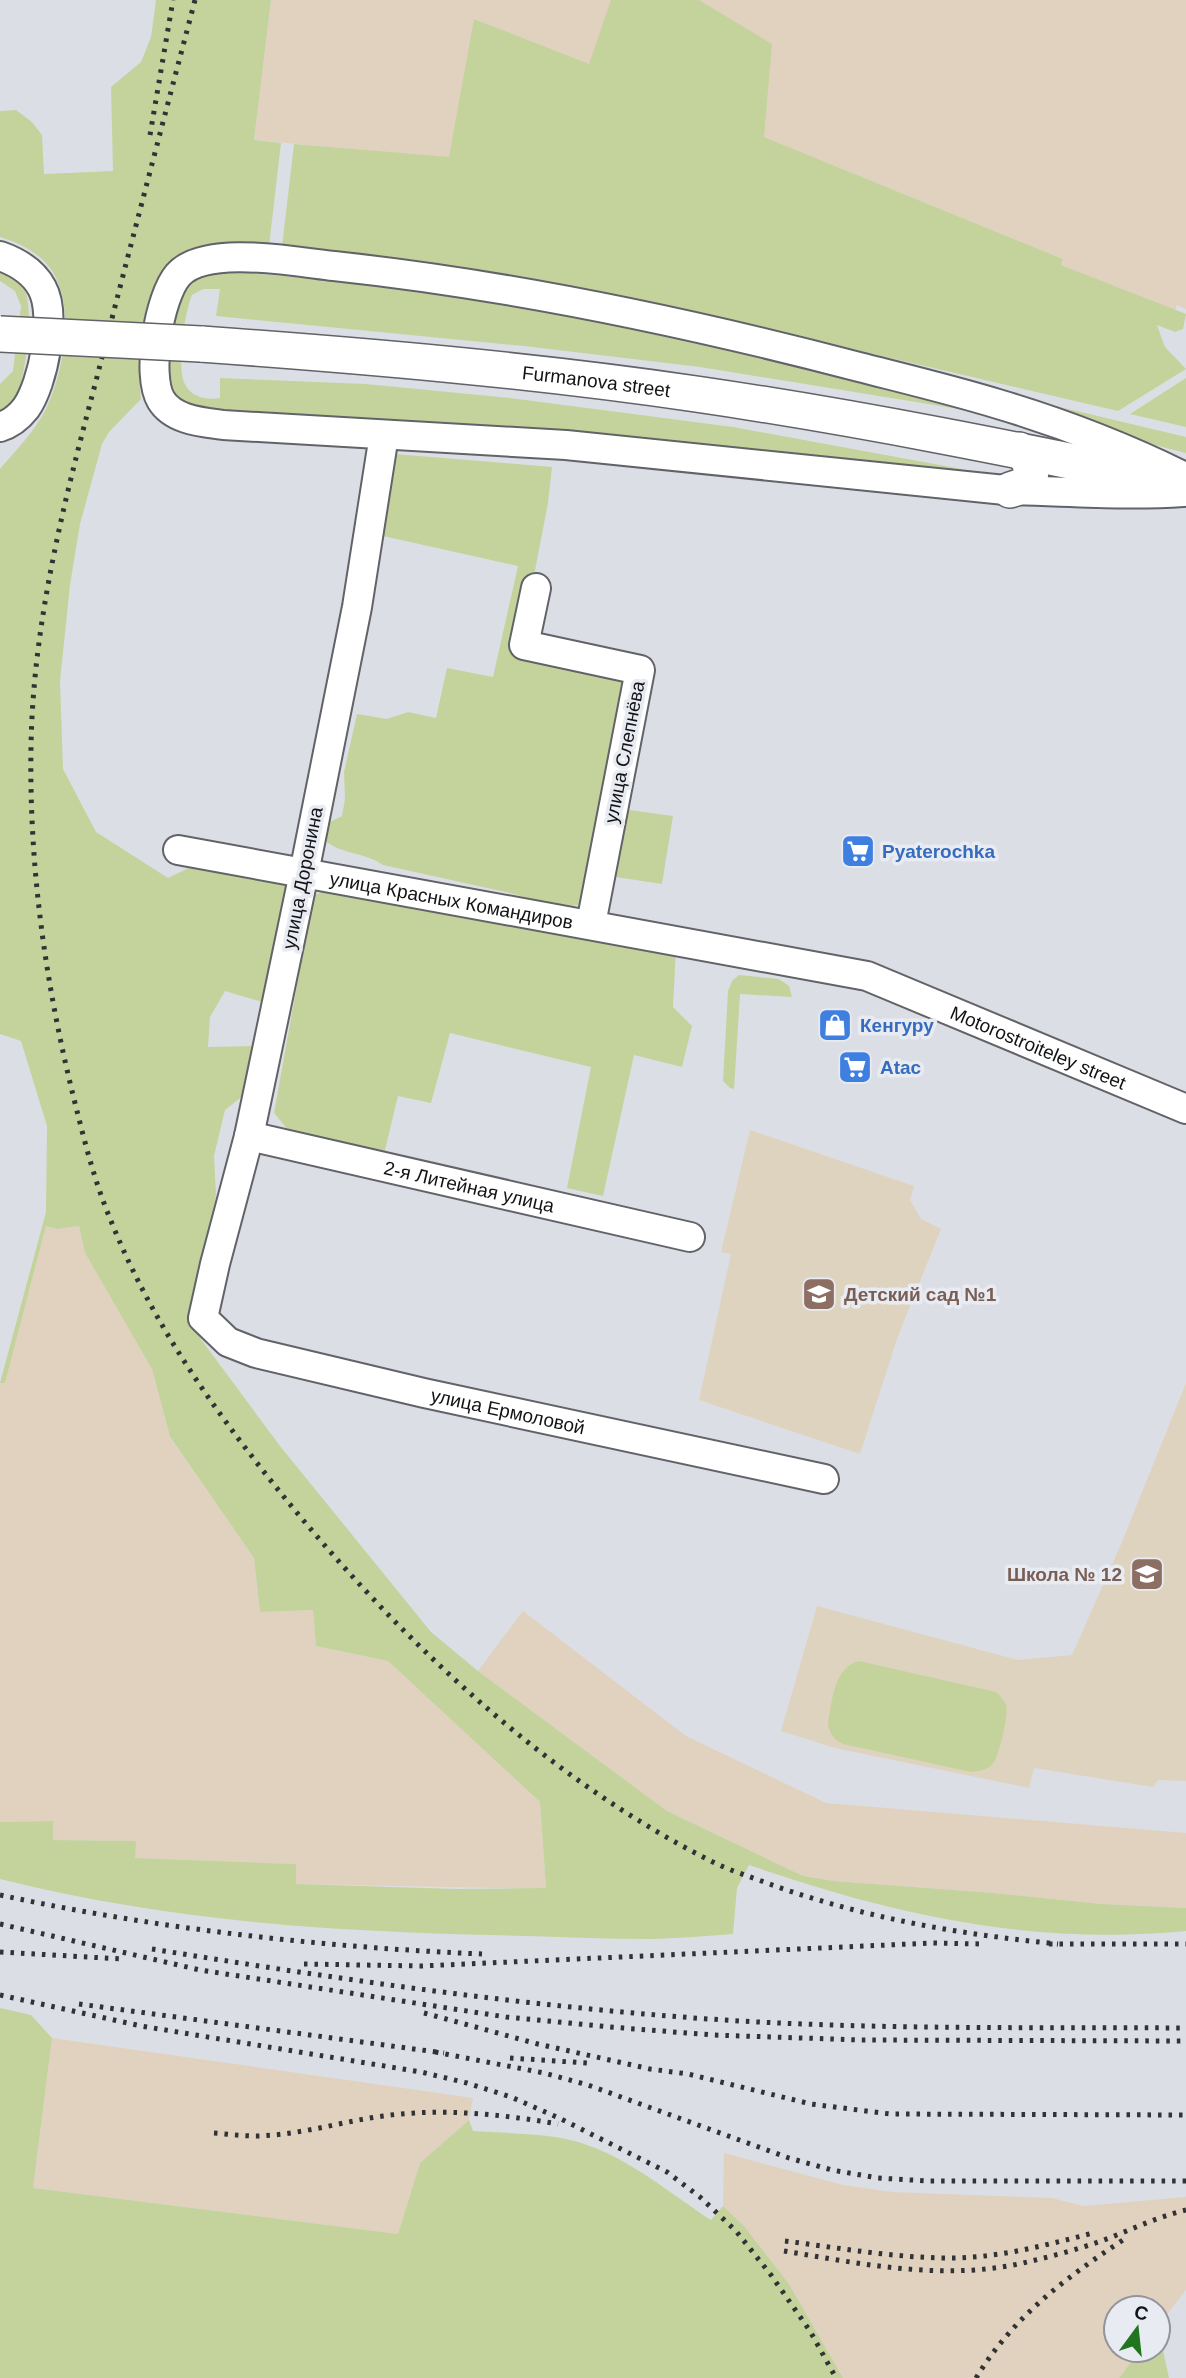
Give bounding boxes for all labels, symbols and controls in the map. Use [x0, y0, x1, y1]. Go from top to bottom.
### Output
street label: Furmanova street [521, 362, 672, 401]
street label: улица Слепнёва [600, 679, 649, 825]
street label: улица Доронина [278, 805, 327, 951]
supermarket icon: Pyaterochka [839, 832, 877, 870]
place label: Pyaterochka [882, 841, 995, 862]
street label: улица Красных Командиров [328, 868, 575, 933]
street label: Motorostroiteley street [947, 1002, 1130, 1094]
shop icon: Кенгуру [816, 1006, 854, 1044]
place label: Кенгуру [860, 1015, 934, 1036]
supermarket icon: Atac [836, 1048, 874, 1086]
place label: Atac [880, 1057, 922, 1078]
street label: 2-я Литейная улица [382, 1157, 557, 1217]
school or university icon: Детский сад №1 [800, 1275, 838, 1313]
place label: Детский сад №1 [844, 1284, 997, 1305]
street label: улица Ермоловой [429, 1385, 587, 1438]
school or university icon: Школа № 12 [1128, 1555, 1166, 1593]
place label: Школа № 12 [1007, 1564, 1122, 1585]
north arrow [1102, 2294, 1172, 2364]
text: С [1132, 2301, 1151, 2325]

